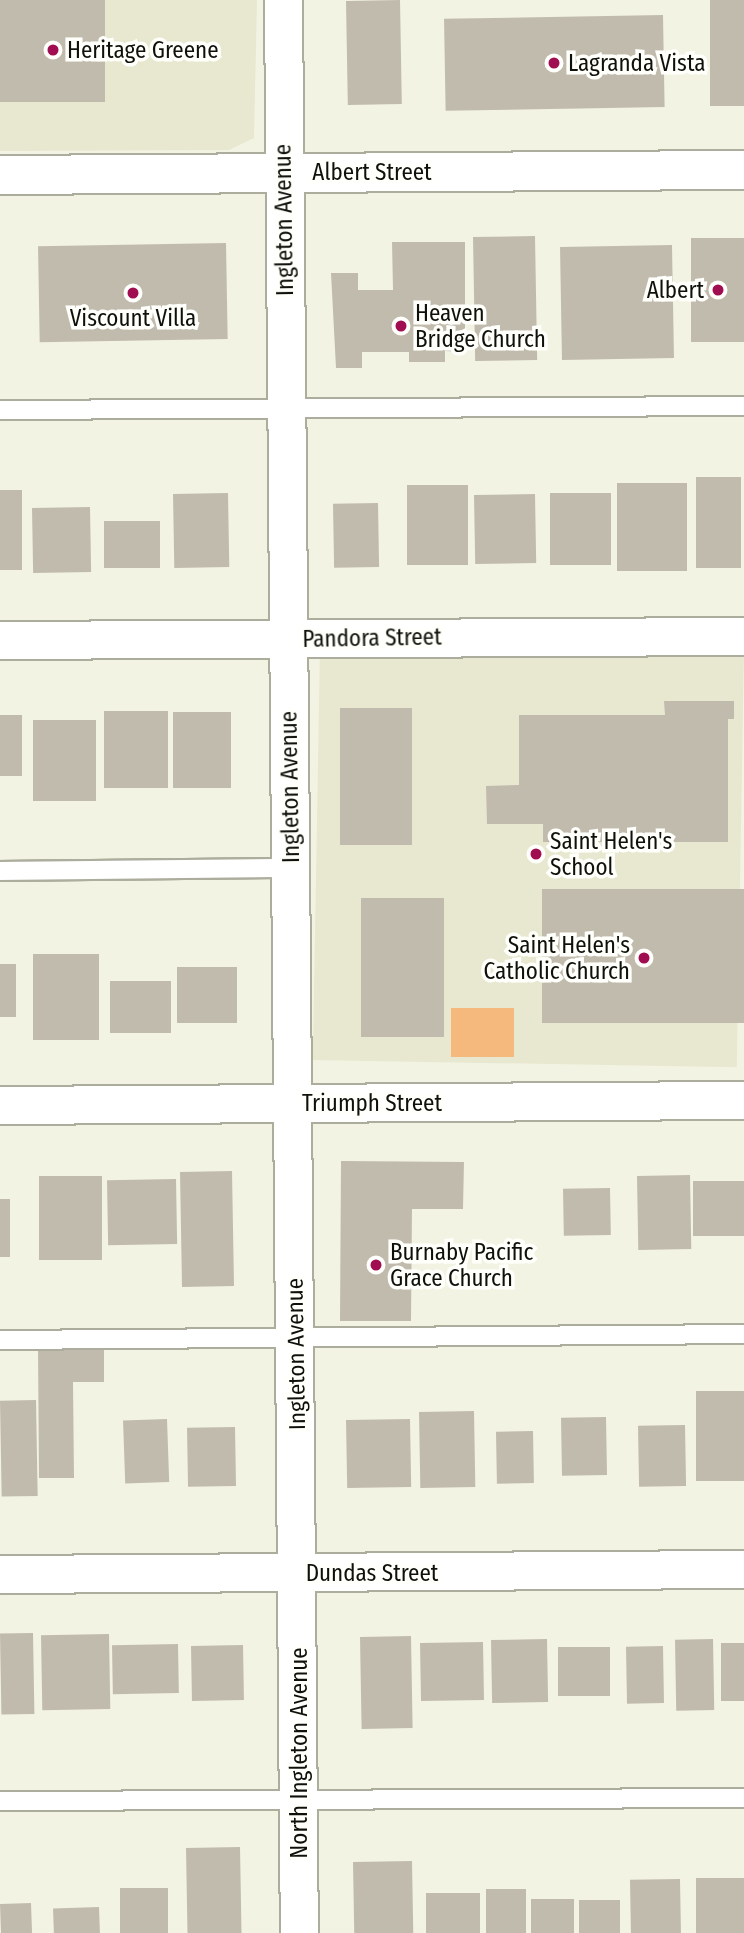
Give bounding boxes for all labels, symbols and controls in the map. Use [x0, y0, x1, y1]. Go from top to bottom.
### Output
place label: Heritage Greene [67, 36, 219, 64]
marker: Heritage Greene [45, 42, 61, 58]
place label: Lagranda Vista [568, 49, 706, 77]
marker: Lagranda Vista [546, 55, 562, 71]
street label: Ingleton Avenue [269, 144, 299, 296]
street label: Albert Street [312, 158, 432, 186]
place label: Albert [647, 276, 704, 304]
marker: Albert [710, 282, 726, 298]
marker: Viscount Villa [125, 285, 141, 301]
place label: Heaven Bridge Church [415, 299, 546, 353]
place label: Viscount Villa [70, 304, 196, 332]
marker: Heaven Bridge Church [393, 318, 409, 334]
street label: Pandora Street [302, 623, 442, 653]
street label: Ingleton Avenue [275, 711, 305, 863]
place label: Saint Helen's School [550, 827, 672, 881]
marker: Saint Helen's School [528, 846, 544, 862]
place label: Saint Helen's Catholic Church [483, 931, 630, 985]
marker: Saint Helen's Catholic Church [636, 950, 652, 966]
street label: Triumph Street [302, 1089, 442, 1117]
place label: Burnaby Pacific Grace Church [390, 1238, 533, 1292]
marker: Burnaby Pacific Grace Church [368, 1257, 384, 1273]
street label: Ingleton Avenue [281, 1278, 311, 1430]
street label: Dundas Street [306, 1559, 438, 1587]
street label: North Ingleton Avenue [285, 1647, 313, 1859]

